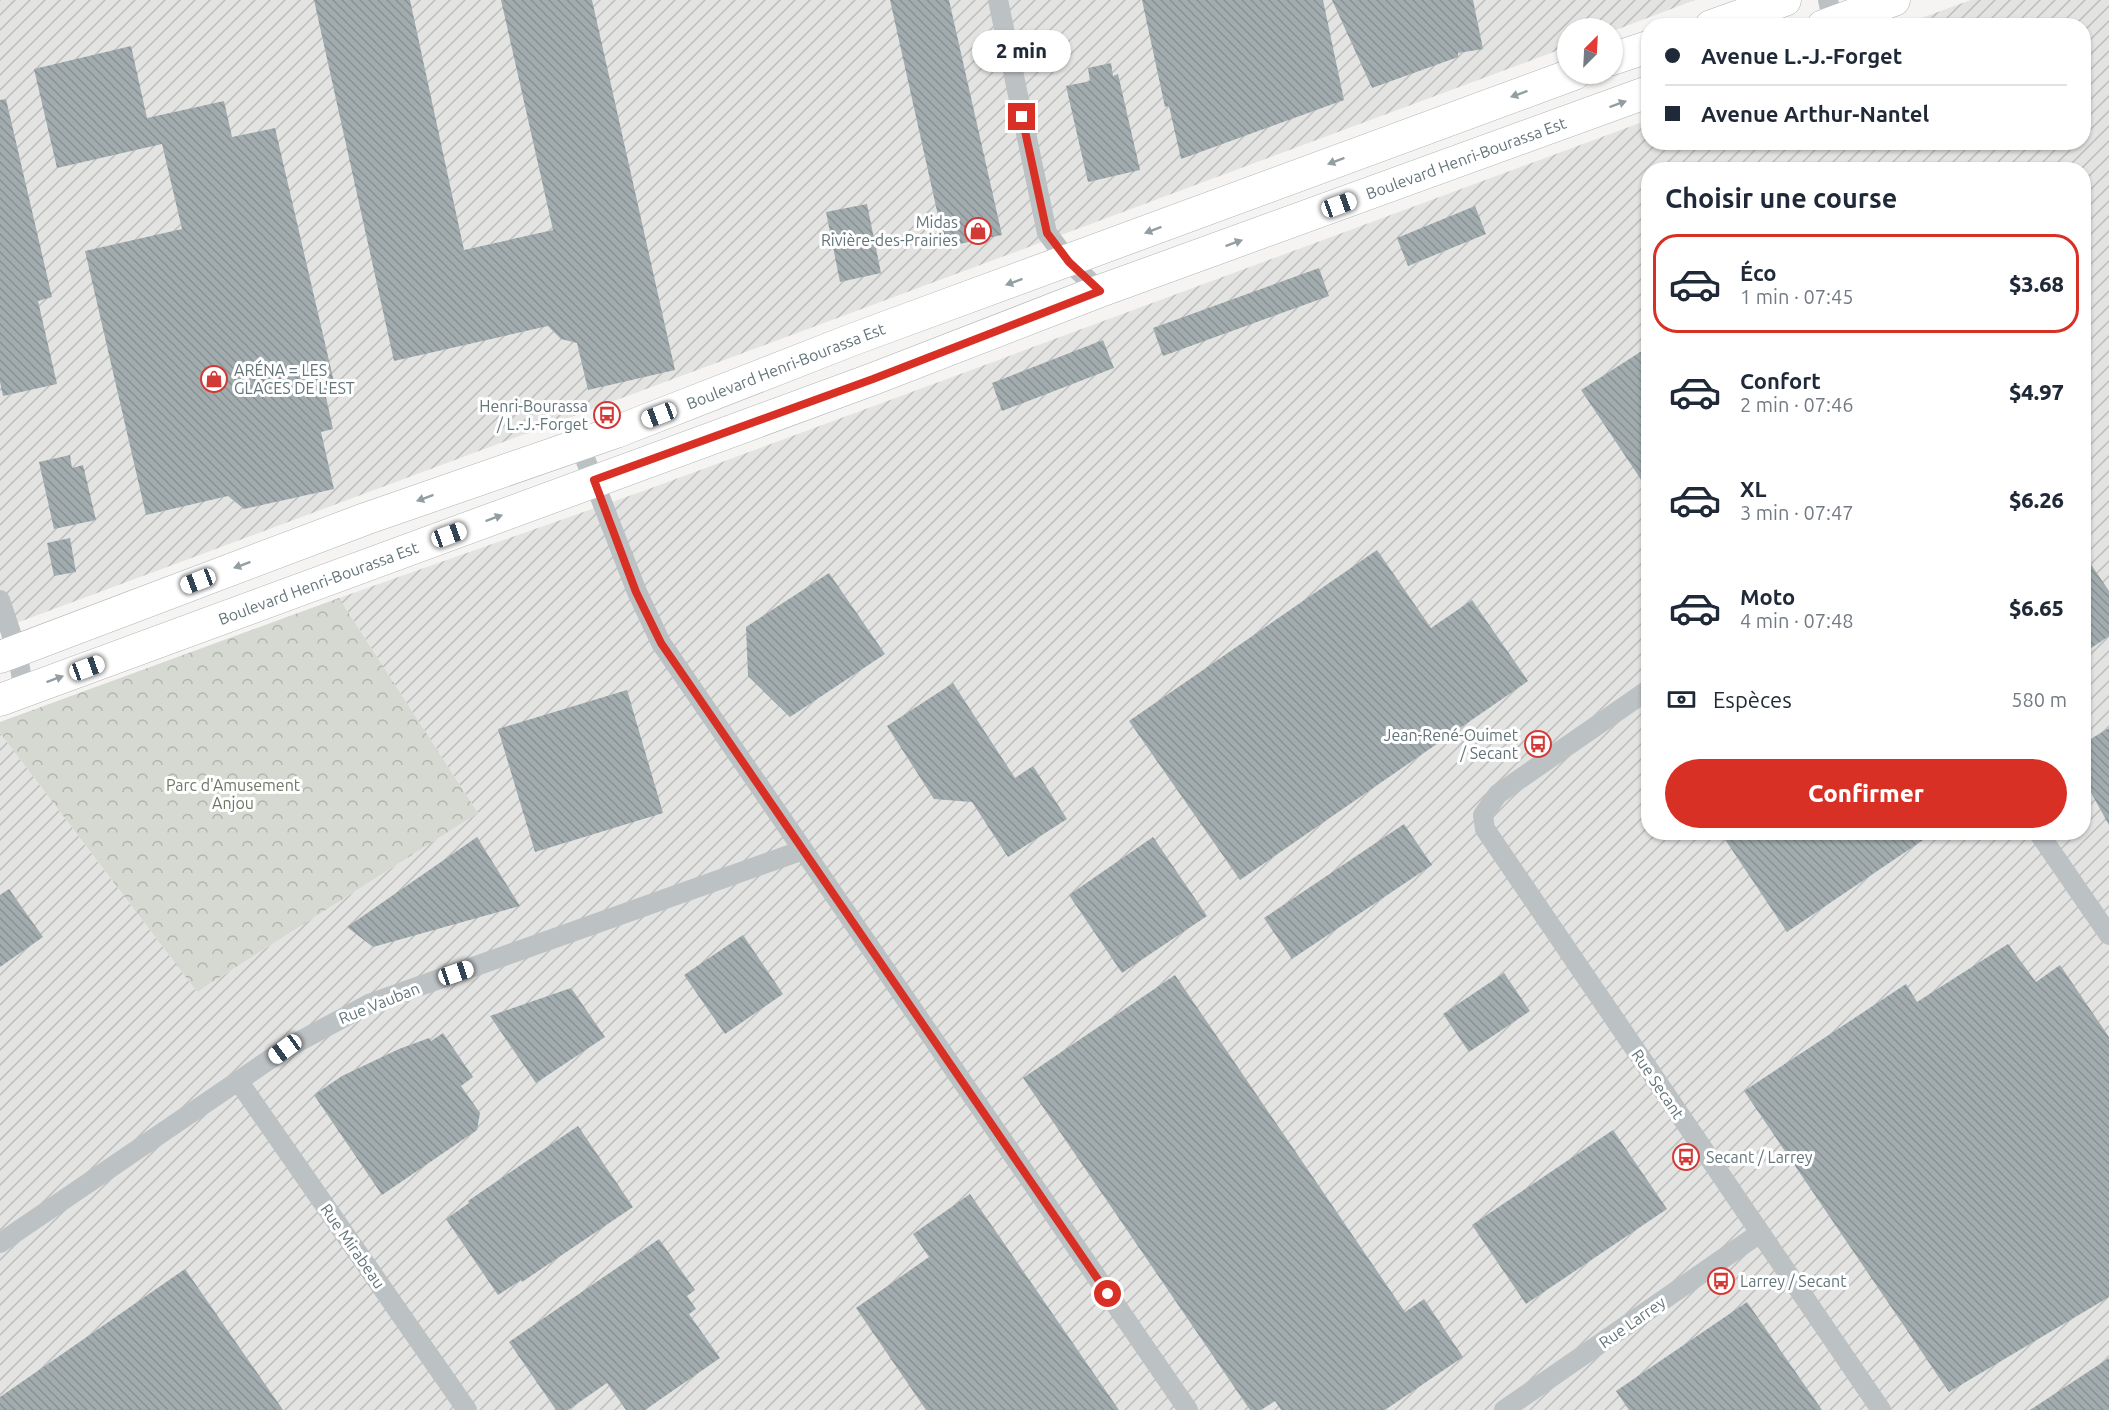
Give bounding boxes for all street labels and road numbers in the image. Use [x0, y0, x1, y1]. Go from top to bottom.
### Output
street label: Boulevard Henri-Bourassa Est [1363, 113, 1569, 203]
street label: Boulevard Henri-Bourassa Est [684, 319, 888, 413]
street label: Boulevard Henri-Bourassa Est [216, 538, 421, 628]
street label: Rue Vauban [336, 979, 422, 1027]
street label: Rue Secant [1628, 1046, 1688, 1123]
street label: Rue Mirabeau [317, 1200, 389, 1292]
street label: Rue Larrey [1595, 1292, 1669, 1351]

